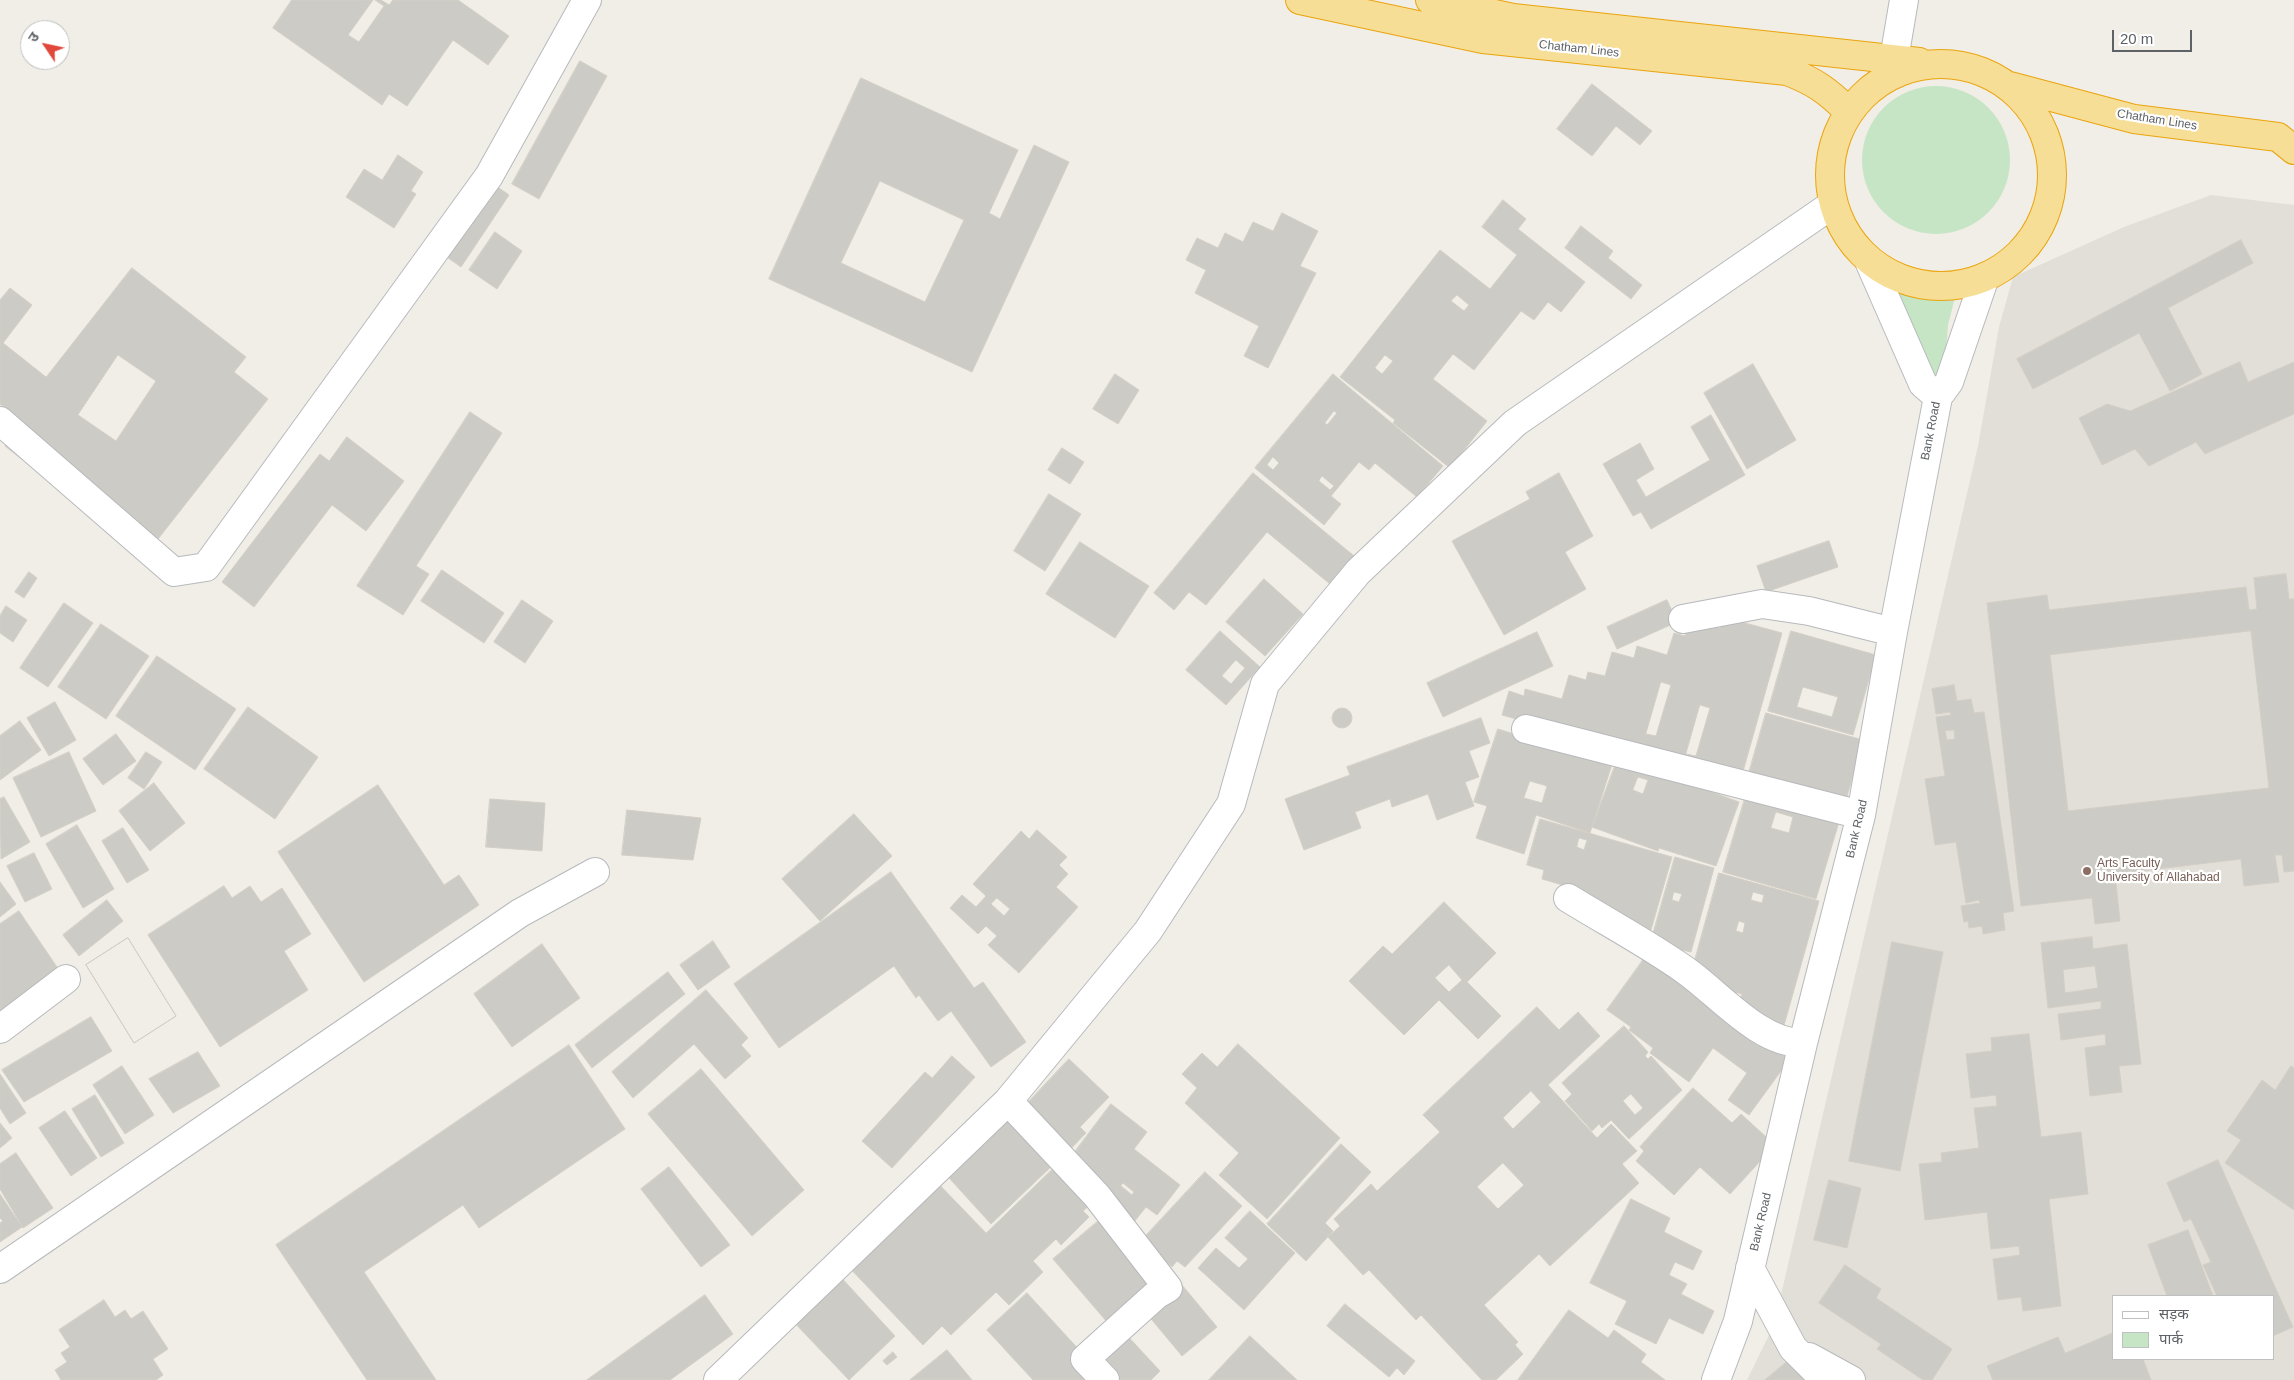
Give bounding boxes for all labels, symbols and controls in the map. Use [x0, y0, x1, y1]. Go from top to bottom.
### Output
north arrow [20, 20, 70, 70]
scale bar [2114, 20, 2194, 52]
text: उ [24, 29, 42, 45]
text: 20 m [2120, 30, 2153, 47]
street label: Chatham Lines [1538, 38, 1620, 60]
street label: Chatham Lines [2116, 107, 2198, 133]
street label: Bank Road [1918, 400, 1944, 462]
street label: Bank Road [1843, 798, 1871, 860]
place label: Arts Faculty University of Allahabad [2097, 857, 2220, 885]
marker: Arts Faculty University of Allahabad [2081, 865, 2093, 877]
street label: Bank Road [1747, 1191, 1775, 1253]
legend [2112, 1295, 2274, 1360]
text: सड़क [2159, 1305, 2189, 1322]
text: पार्क [2159, 1330, 2183, 1347]

